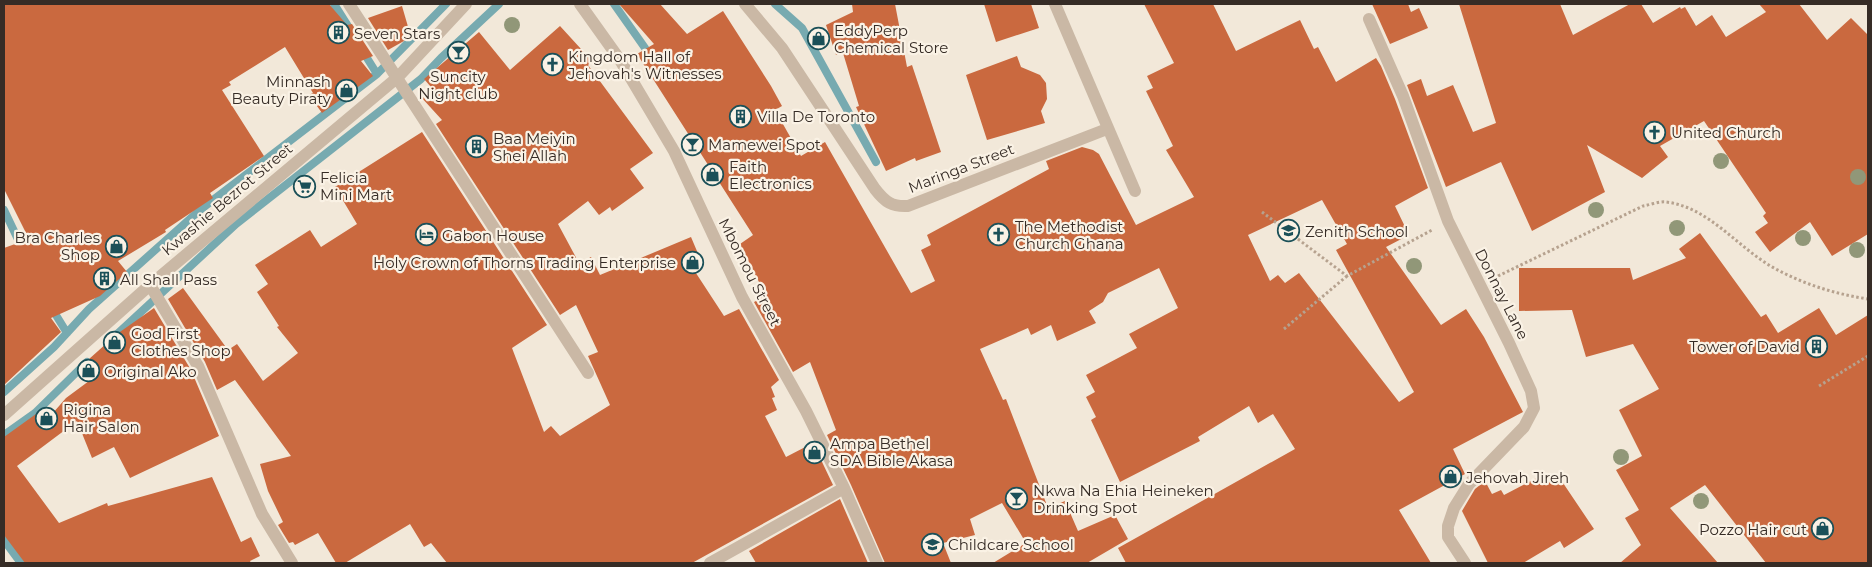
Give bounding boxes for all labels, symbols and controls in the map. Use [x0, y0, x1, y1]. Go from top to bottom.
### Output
building icon: Seven Stars [326, 21, 350, 45]
place label: EddyPerp Chemical Store [834, 21, 948, 57]
place label: Seven Stars [354, 24, 440, 43]
shop icon: EddyPerp Chemical Store [806, 27, 830, 51]
bar icon: Suncity Night club [446, 41, 470, 65]
place label: Kingdom Hall of Jehovah's Witnesses [567, 47, 722, 83]
church icon: Kingdom Hall of Jehovah's Witnesses [540, 53, 564, 77]
place label: Suncity Night club [418, 67, 498, 103]
place label: Minnash Beauty Piraty [232, 72, 332, 108]
shop icon: Minnash Beauty Piraty [335, 78, 359, 102]
building icon: Villa De Toronto [729, 104, 753, 128]
place label: Villa De Toronto [757, 107, 875, 126]
church icon: United Church [1643, 120, 1667, 144]
place label: United Church [1671, 123, 1781, 142]
place label: Baa Meiyin Shei Allah [493, 129, 576, 165]
bar icon: Mamewei Spot [680, 132, 704, 156]
building icon: Baa Meiyin Shei Allah [465, 135, 489, 159]
place label: Mamewei Spot [708, 135, 821, 154]
street label: Kwashie Bezrot Street [158, 139, 296, 259]
street label: Maringa Street [905, 139, 1017, 197]
place label: Faith Electronics [729, 157, 812, 193]
shop icon: Faith Electronics [701, 163, 725, 187]
place label: Felicia Mini Mart [320, 168, 392, 204]
supermarket icon: Felicia Mini Mart [292, 174, 316, 198]
street label: Mbomou Street [715, 215, 785, 329]
place label: The Methodist Church Ghana [1015, 217, 1124, 253]
school or university icon: Zenith School [1277, 219, 1301, 243]
place label: Zenith School [1305, 222, 1408, 241]
hotel icon: Gabon House [414, 223, 438, 247]
church icon: The Methodist Church Ghana [987, 223, 1011, 247]
place label: Gabon House [442, 226, 544, 245]
place label: Bra Charles Shop [15, 228, 100, 264]
shop icon: Bra Charles Shop [104, 234, 128, 258]
street label: Donnay Lane [1471, 245, 1533, 343]
shop icon: Holy Crown of Thorns Trading Enterprise [680, 250, 704, 274]
place label: Holy Crown of Thorns Trading Enterprise [373, 253, 676, 272]
building icon: All Shall Pass [92, 267, 116, 291]
place label: All Shall Pass [120, 270, 217, 289]
place label: God First Clothes Shop [131, 324, 231, 360]
shop icon: God First Clothes Shop [103, 330, 127, 354]
building icon: Tower of David [1804, 334, 1828, 358]
place label: Tower of David [1689, 337, 1800, 356]
shop icon: Original Ako [76, 359, 100, 383]
place label: Original Ako [104, 362, 197, 381]
place label: Rigina Hair Salon [63, 400, 140, 436]
shop icon: Rigina Hair Salon [35, 406, 59, 430]
place label: Ampa Bethel SDA Bible Akasa [830, 434, 953, 470]
shop icon: Ampa Bethel SDA Bible Akasa [802, 440, 826, 464]
shop icon: Jehovah Jireh [1438, 465, 1462, 489]
place label: Jehovah Jireh [1465, 468, 1569, 487]
place label: Nkwa Na Ehia Heineken Drinking Spot [1033, 481, 1214, 517]
bar icon: Nkwa Na Ehia Heineken Drinking Spot [1005, 487, 1029, 511]
shop icon: Pozzo Hair cut [1811, 517, 1835, 541]
place label: Pozzo Hair cut [1699, 520, 1807, 539]
school or university icon: Childcare School [920, 532, 944, 556]
place label: Childcare School [948, 535, 1074, 554]

